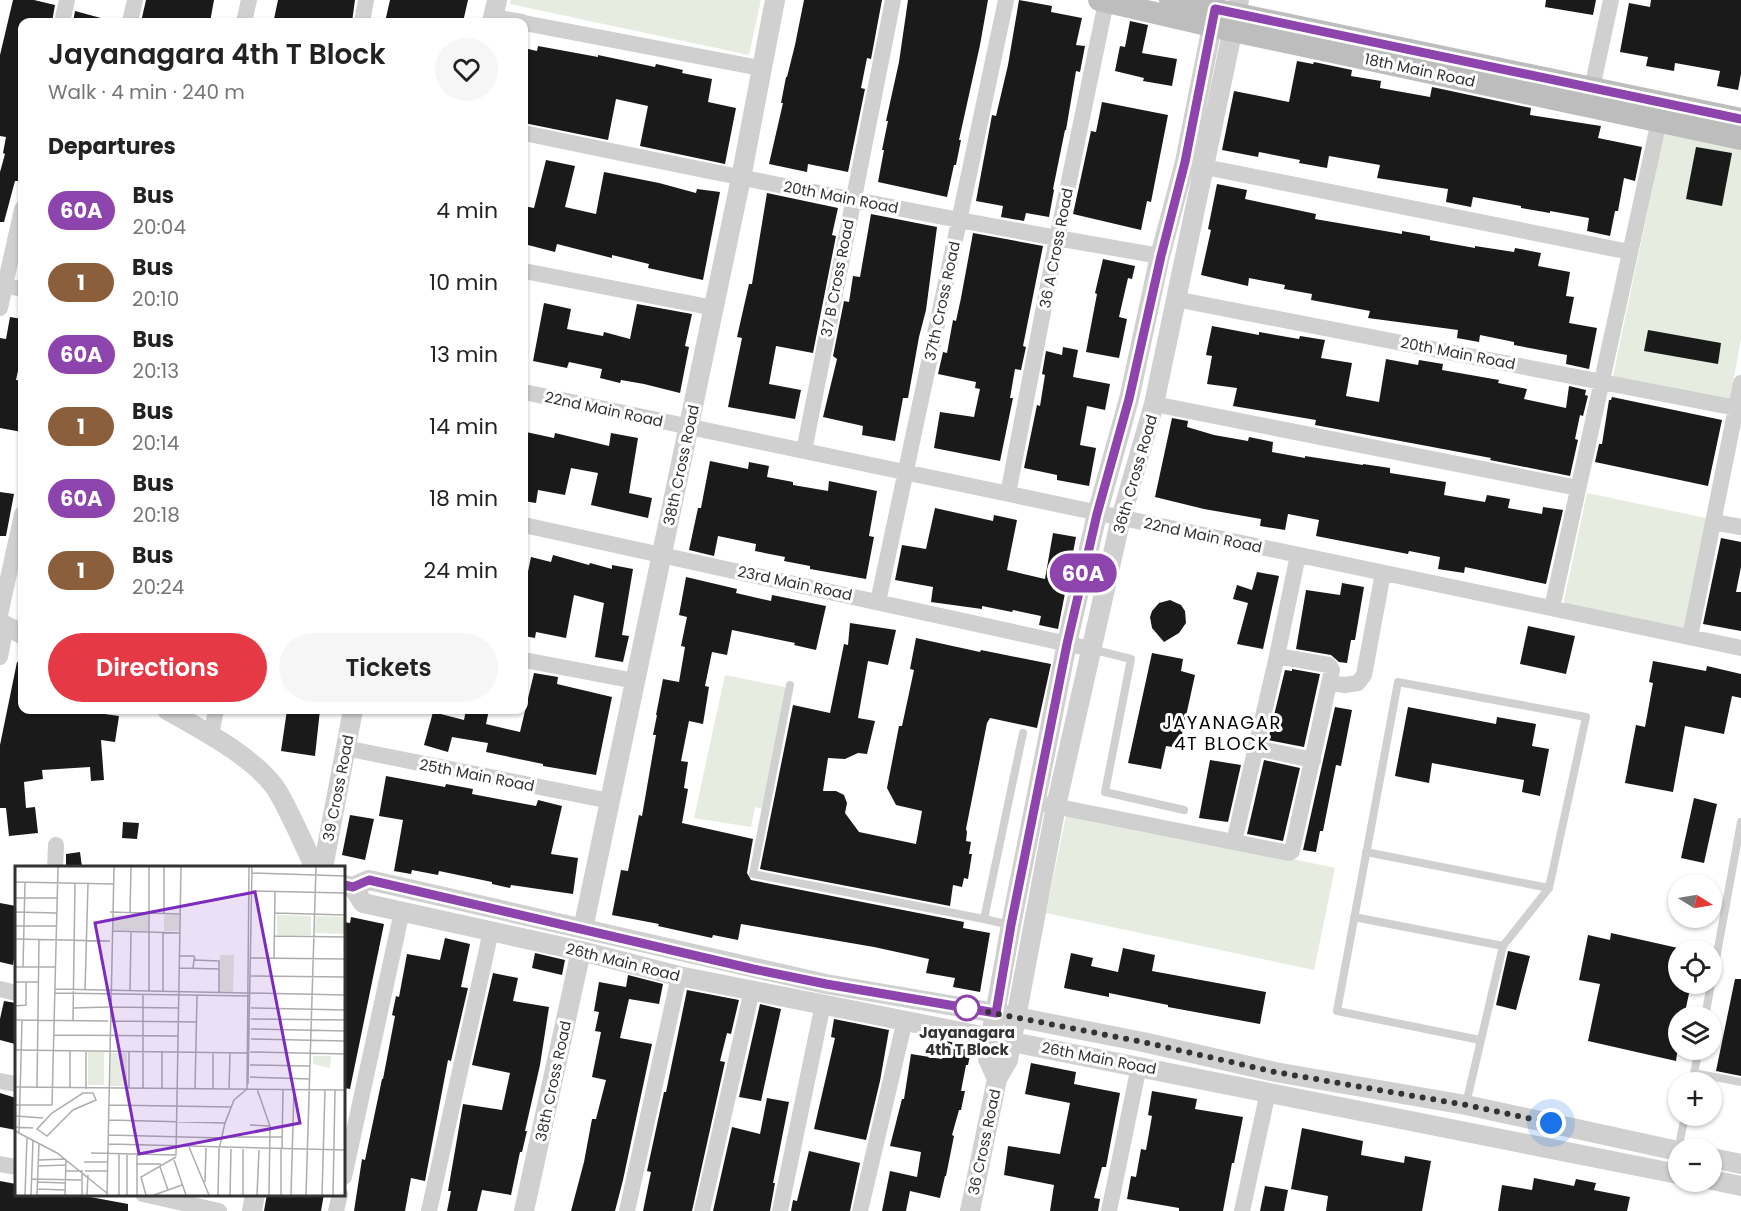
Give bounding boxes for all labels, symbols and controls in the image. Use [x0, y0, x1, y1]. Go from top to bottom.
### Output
text: Jayanagara 4th T Block [48, 35, 386, 74]
button: heart [435, 38, 498, 101]
street label: 18th Main Road [1363, 48, 1477, 92]
text: Walk · 4 min · 240 m [48, 78, 245, 106]
text: Departures [48, 131, 176, 162]
street label: 20th Main Road [782, 176, 900, 218]
text: Bus [133, 180, 174, 211]
street label: 36 A Cross Road [1034, 186, 1078, 310]
text: 4 min [436, 195, 498, 226]
text: 60A [60, 196, 103, 225]
text: 20:04 [133, 213, 186, 241]
street label: 37 B Cross Road [815, 217, 859, 339]
street label: 37th Cross Road [919, 239, 965, 363]
text: Bus [132, 252, 174, 283]
text: 10 min [429, 267, 498, 298]
text: 1 [77, 268, 85, 297]
text: 20:10 [132, 285, 179, 313]
text: Bus [133, 324, 174, 355]
street label: 20th Main Road [1399, 332, 1517, 374]
text: 13 min [430, 339, 498, 370]
text: 60A [60, 340, 103, 369]
text: 20:13 [133, 357, 179, 385]
street label: 22nd Main Road [543, 386, 665, 432]
text: Bus [132, 396, 174, 427]
street label: 38th Cross Road [658, 403, 704, 527]
text: 14 min [429, 411, 498, 442]
text: 1 [77, 412, 85, 441]
street label: 36th Cross Road [1108, 412, 1162, 536]
text: 20:14 [132, 429, 179, 457]
text: Bus [133, 468, 174, 499]
text: 18 min [429, 483, 498, 514]
text: 60A [60, 484, 103, 513]
text: 20:18 [133, 501, 180, 529]
street label: 22nd Main Road [1142, 512, 1264, 558]
text: Bus [132, 540, 174, 571]
line badge: 60A [1048, 554, 1118, 592]
text: 24 min [423, 555, 498, 586]
text: 1 [77, 556, 85, 585]
text: 60A [1062, 559, 1104, 588]
street label: 23rd Main Road [736, 561, 854, 605]
text: 20:24 [132, 573, 184, 601]
button: Directions [48, 633, 267, 702]
button: Tickets [279, 633, 498, 702]
district label: JAYANAGAR 4T BLOCK [1162, 710, 1282, 756]
street label: 39 Cross Road [317, 733, 359, 843]
street label: 25th Main Road [418, 754, 536, 796]
inset map [15, 866, 345, 1196]
north arrow [1668, 874, 1722, 928]
map controls [1668, 874, 1722, 1192]
street label: 26th Main Road [564, 938, 682, 986]
button: locate [1668, 940, 1722, 994]
marker: Jayanagara 4th T Block [954, 995, 980, 1021]
button: layers [1668, 1006, 1722, 1060]
street label: 38th Cross Road [530, 1019, 576, 1143]
place label: Jayanagara 4th T Block [919, 1022, 1015, 1060]
street label: 26th Main Road [1040, 1037, 1158, 1079]
button: + [1668, 1072, 1722, 1126]
street label: 36 Cross Road [963, 1087, 1005, 1197]
your location [1536, 1108, 1566, 1138]
button: − [1668, 1138, 1722, 1192]

